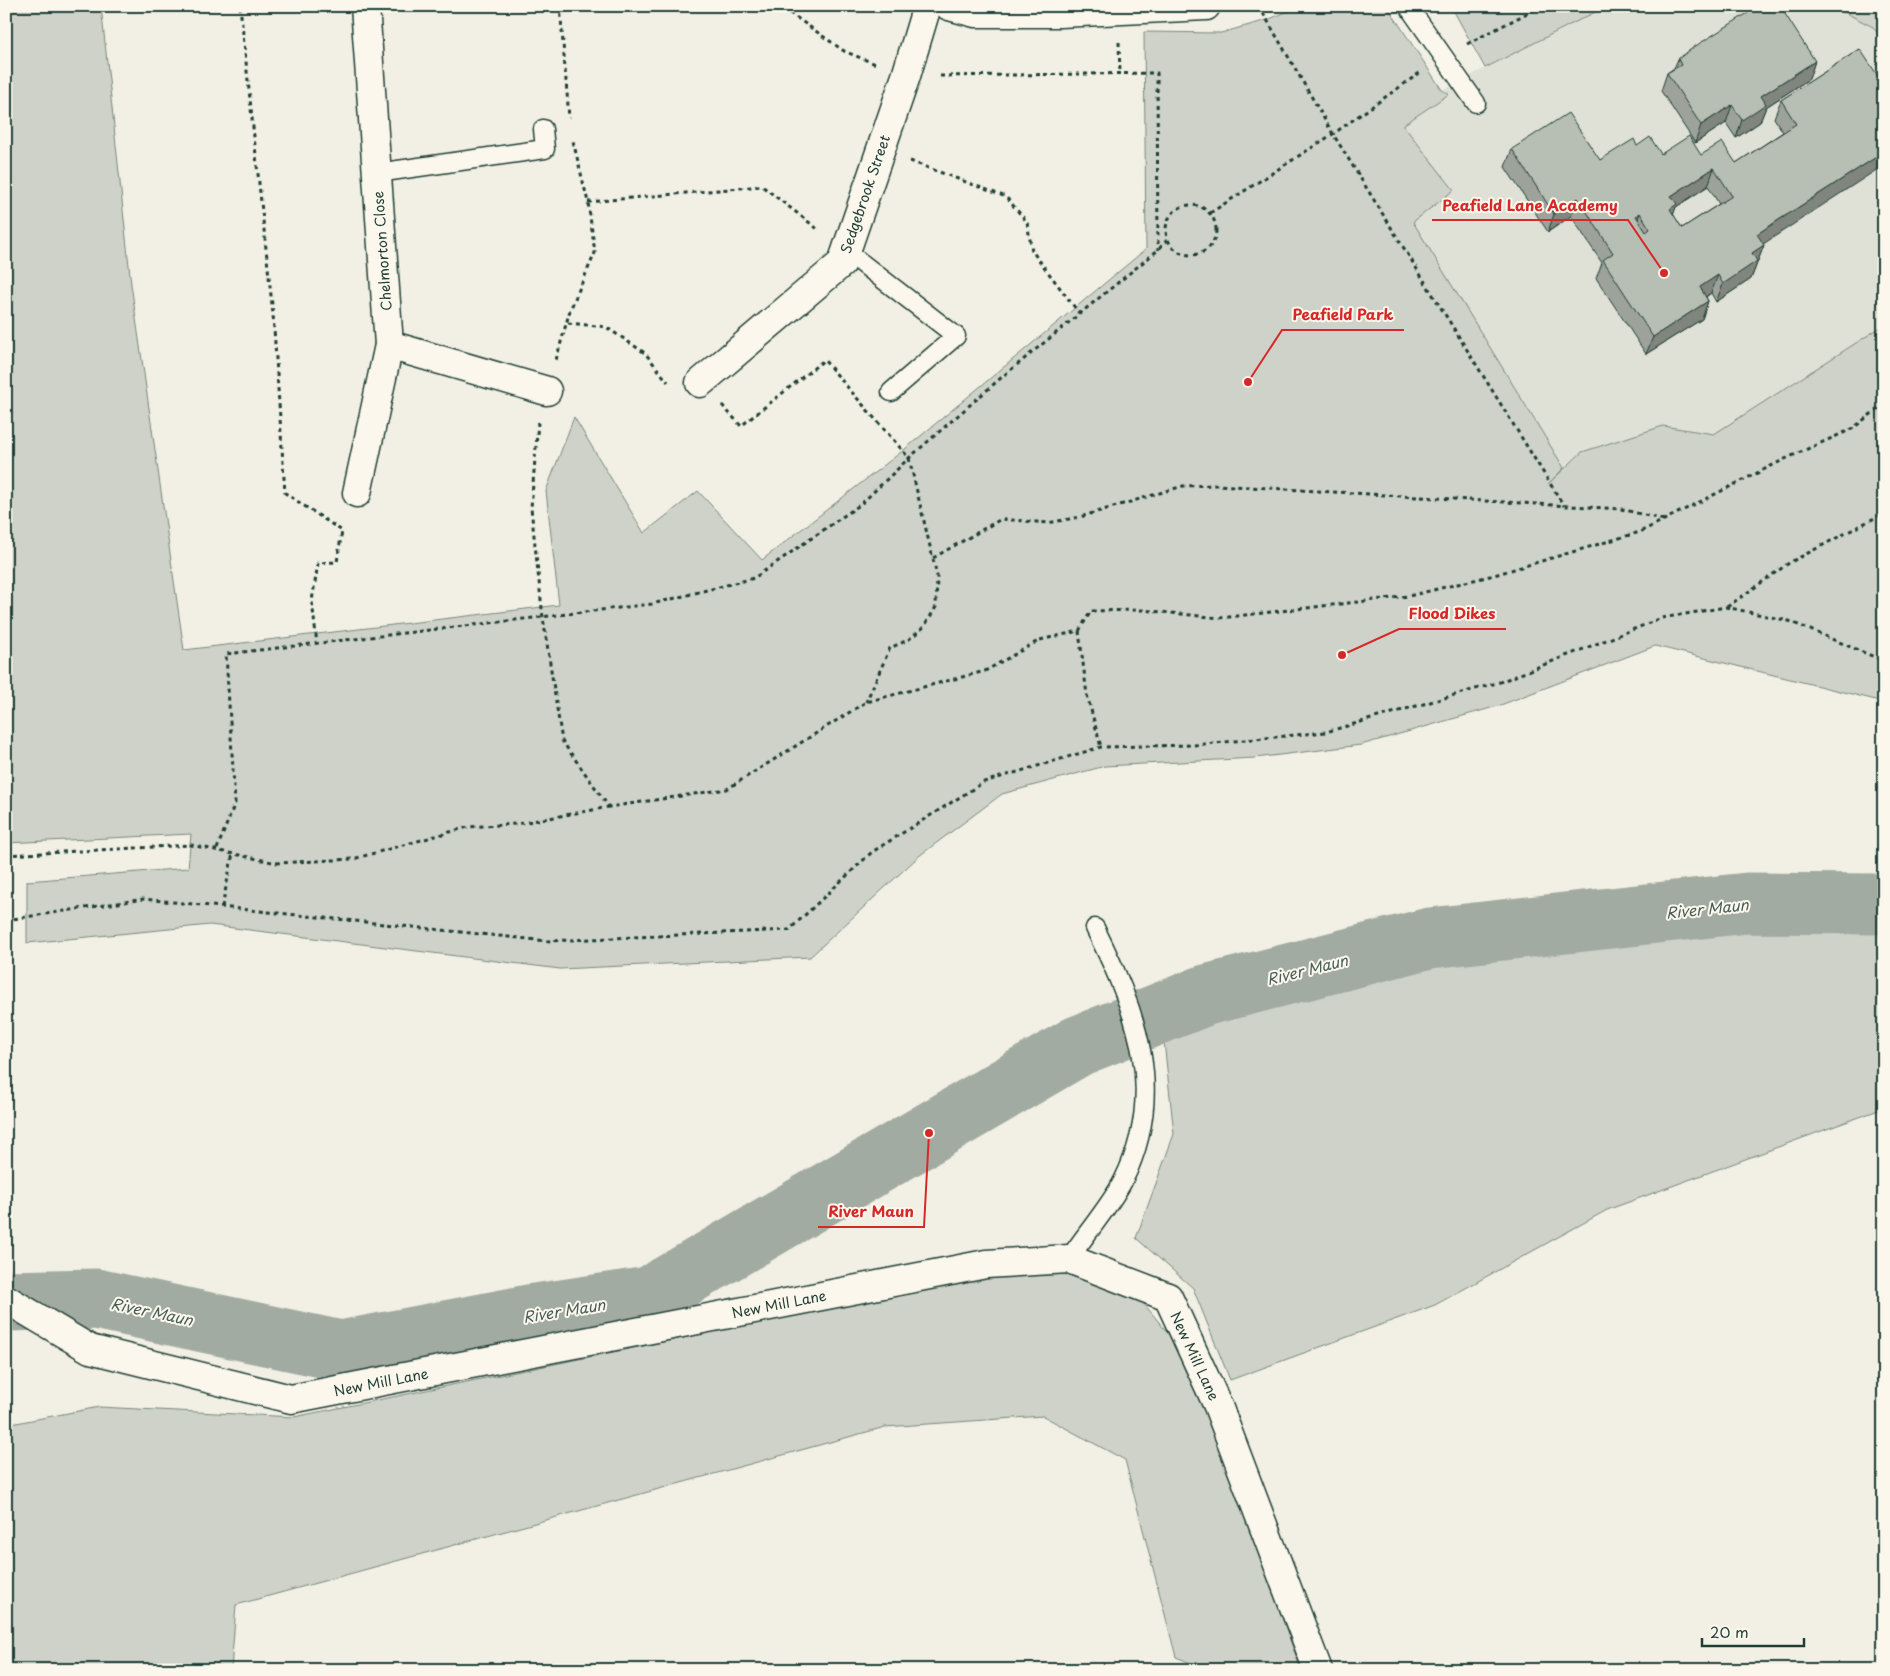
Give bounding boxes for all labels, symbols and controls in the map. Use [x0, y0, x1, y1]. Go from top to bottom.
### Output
street label: Sedgebrook Street [835, 132, 895, 256]
street label: Chelmorton Close [367, 190, 397, 312]
callout: Peafield Lane Academy [1432, 190, 1628, 220]
text: Peafield Lane Academy [1442, 193, 1618, 216]
callout: Peafield Park [1282, 300, 1404, 330]
text: Peafield Park [1292, 302, 1394, 325]
callout: Flood Dikes [1399, 599, 1506, 629]
text: Flood Dikes [1409, 601, 1495, 624]
water label: River Maun [1665, 892, 1750, 924]
water label: River Maun [1264, 948, 1351, 990]
callout: River Maun [818, 1197, 924, 1227]
text: River Maun [828, 1199, 914, 1222]
street label: New Mill Lane [730, 1284, 828, 1323]
water label: River Maun [109, 1291, 196, 1331]
water label: River Maun [521, 1292, 608, 1328]
street label: New Mill Lane [1165, 1308, 1225, 1404]
street label: New Mill Lane [332, 1362, 430, 1401]
scale bar [1702, 1616, 1805, 1648]
text: 20 m [1710, 1620, 1749, 1643]

